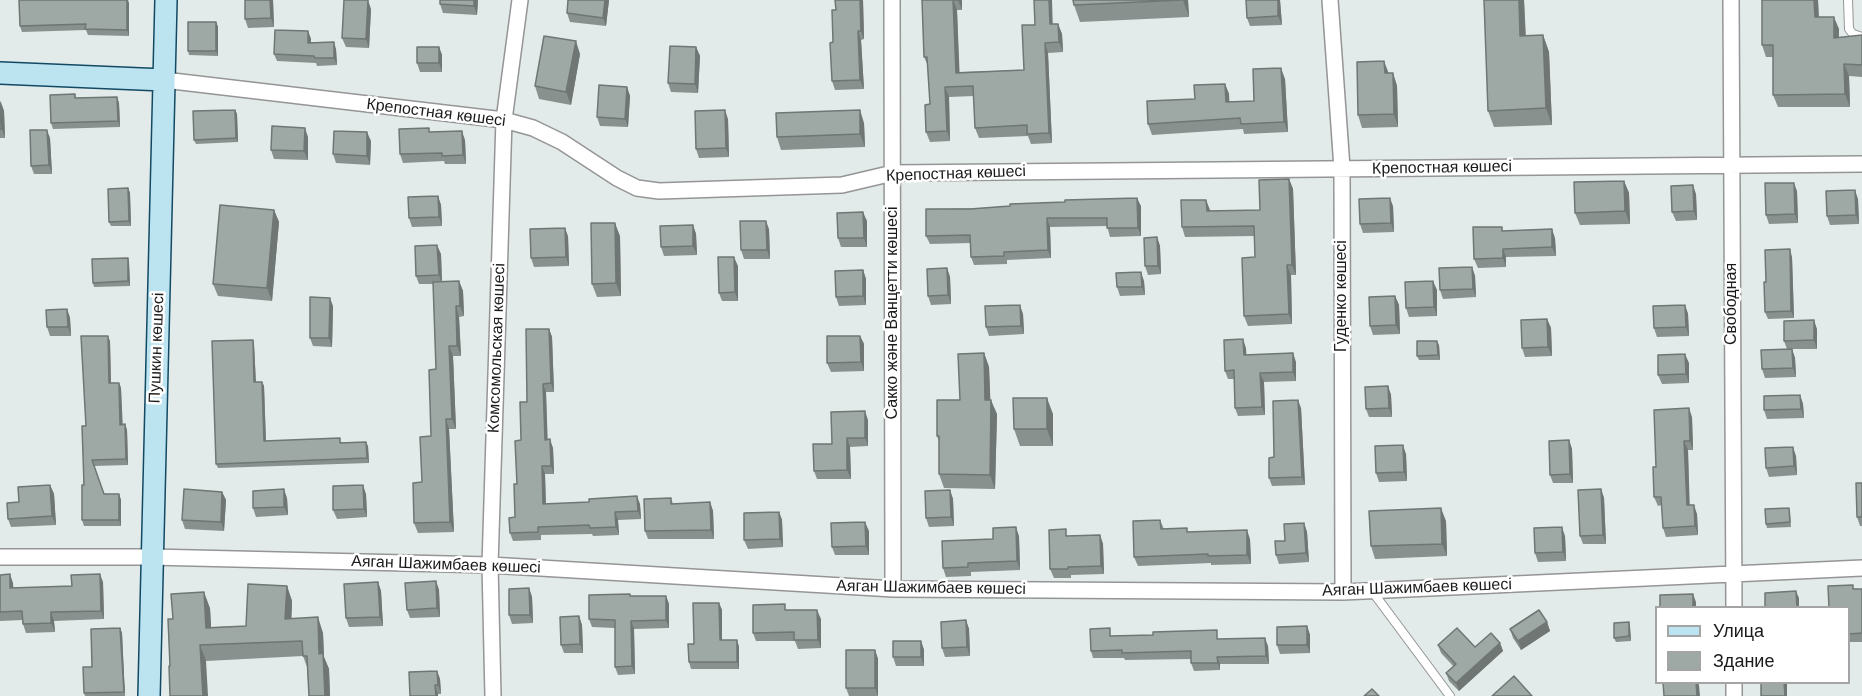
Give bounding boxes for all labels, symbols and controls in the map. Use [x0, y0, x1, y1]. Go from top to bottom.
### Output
street label: Крепостная көшесі [365, 95, 507, 131]
street label: Крепостная көшесі [1372, 157, 1512, 179]
street label: Крепостная көшесі [886, 162, 1026, 186]
street label: Сакко және Ванцетти көшесі [883, 207, 903, 419]
street label: Гуденко көшесі [1332, 240, 1352, 352]
street label: Комсомольская көшесі [484, 263, 510, 433]
street label: Свободная [1722, 263, 1742, 345]
street label: Пушкин көшесі [145, 292, 169, 404]
street label: Аяган Шажимбаев көшесі [351, 552, 541, 578]
street label: Аяган Шажимбаев көшесі [1322, 575, 1512, 601]
street label: Аяган Шажимбаев көшесі [836, 577, 1026, 599]
legend [1655, 606, 1850, 684]
text: Улица [1713, 621, 1764, 641]
text: Здание [1713, 651, 1774, 671]

